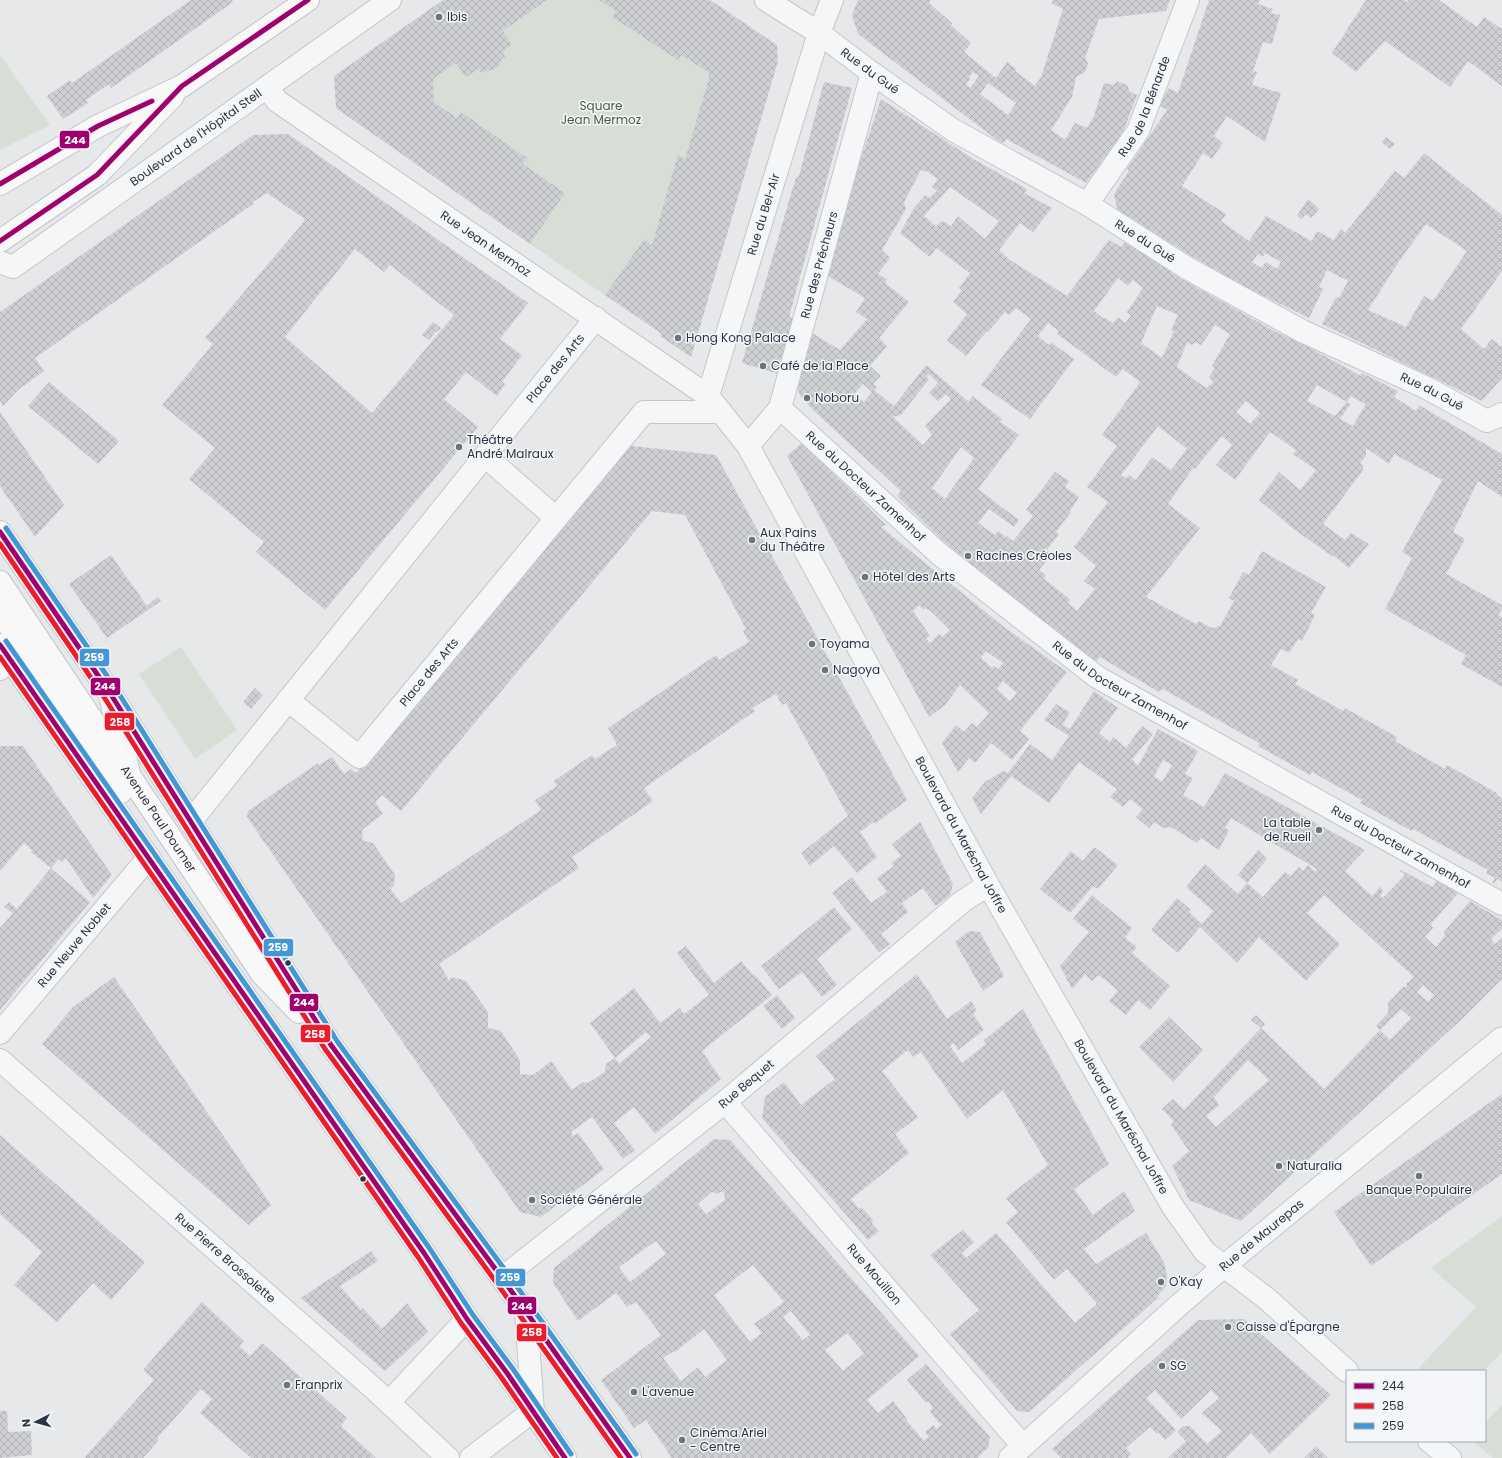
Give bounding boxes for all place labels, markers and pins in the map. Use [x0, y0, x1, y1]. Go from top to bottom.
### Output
place label: Ibis [447, 8, 467, 25]
marker: Ibis [434, 12, 444, 22]
place label: Hong Kong Palace [686, 329, 796, 346]
marker: Hong Kong Palace [673, 333, 683, 343]
place label: Café de la Place [771, 357, 869, 374]
marker: Café de la Place [758, 361, 768, 371]
place label: Noboru [815, 389, 859, 406]
marker: Noboru [802, 393, 812, 403]
place label: Théâtre André Malraux [467, 431, 554, 462]
marker: Théâtre André Malraux [454, 442, 464, 452]
place label: Aux Pains du Théâtre [760, 524, 825, 555]
marker: Aux Pains du Théâtre [747, 535, 757, 545]
place label: Racines Créoles [976, 547, 1072, 564]
marker: Racines Créoles [963, 551, 973, 561]
place label: Hôtel des Arts [873, 568, 955, 585]
marker: Hôtel des Arts [860, 572, 870, 582]
place label: Toyama [820, 635, 870, 652]
marker: Toyama [807, 639, 817, 649]
place label: Nagoya [833, 661, 880, 678]
marker: Nagoya [820, 665, 830, 675]
place label: La table de Rueil [1264, 814, 1311, 845]
marker: La table de Rueil [1314, 825, 1324, 835]
unlabelled marker [283, 958, 293, 968]
place label: Naturalia [1287, 1157, 1342, 1174]
marker: Naturalia [1274, 1161, 1284, 1171]
marker: Banque Populaire [1414, 1171, 1424, 1181]
unlabelled marker [358, 1174, 368, 1184]
place label: Banque Populaire [1366, 1181, 1472, 1198]
place label: Société Générale [540, 1191, 642, 1208]
marker: Société Générale [527, 1195, 537, 1205]
place label: O'Kay [1169, 1273, 1203, 1290]
marker: O'Kay [1156, 1277, 1166, 1287]
place label: Caisse d'Épargne [1236, 1318, 1340, 1335]
marker: Caisse d'Épargne [1223, 1322, 1233, 1332]
place label: SG [1170, 1357, 1186, 1374]
marker: SG [1157, 1361, 1167, 1371]
place label: Franprix [295, 1376, 343, 1393]
marker: Franprix [282, 1380, 292, 1390]
place label: L'avenue [642, 1383, 694, 1400]
marker: L'avenue [629, 1387, 639, 1397]
place label: Cinéma Ariel - Centre [690, 1424, 767, 1455]
marker: Cinéma Ariel - Centre [677, 1435, 687, 1445]

